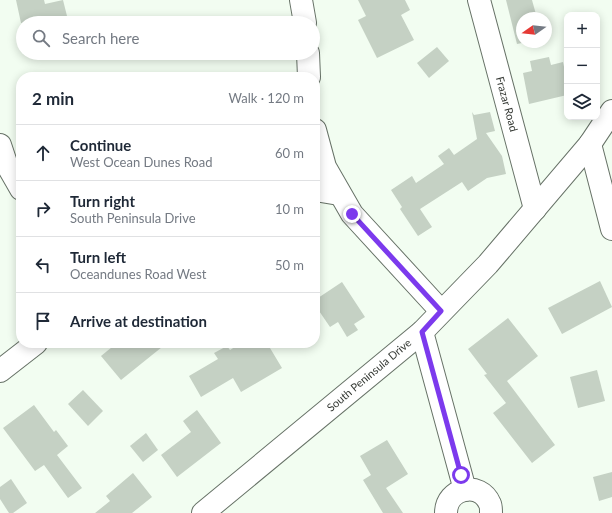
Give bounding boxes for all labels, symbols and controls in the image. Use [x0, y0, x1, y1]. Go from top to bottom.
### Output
north arrow [516, 12, 552, 48]
map controls [564, 12, 600, 120]
button: + [564, 12, 600, 48]
search box [16, 16, 320, 60]
icon: search [30, 27, 52, 49]
text: Search here [62, 29, 139, 47]
button: − [564, 48, 600, 84]
street label: Frazar Road [494, 75, 521, 133]
button: layers [564, 84, 600, 120]
text: 2 min [32, 88, 74, 109]
text: Walk · 120 m [228, 90, 304, 106]
text: Continue [70, 136, 131, 154]
icon: ahead [32, 142, 54, 164]
text: 60 m [275, 145, 304, 161]
text: West Ocean Dunes Road [70, 154, 212, 170]
text: Turn right [70, 192, 135, 210]
icon: right [32, 198, 54, 220]
text: 10 m [275, 201, 304, 217]
route end [343, 205, 361, 223]
text: South Peninsula Drive [70, 210, 196, 226]
text: Turn left [70, 248, 126, 266]
icon: left [32, 254, 54, 276]
text: 50 m [275, 257, 304, 273]
text: Oceandunes Road West [70, 266, 206, 282]
icon: arrive [32, 310, 54, 332]
text: Arrive at destination [70, 312, 207, 330]
street label: South Peninsula Drive [324, 335, 414, 414]
route start [452, 466, 470, 484]

